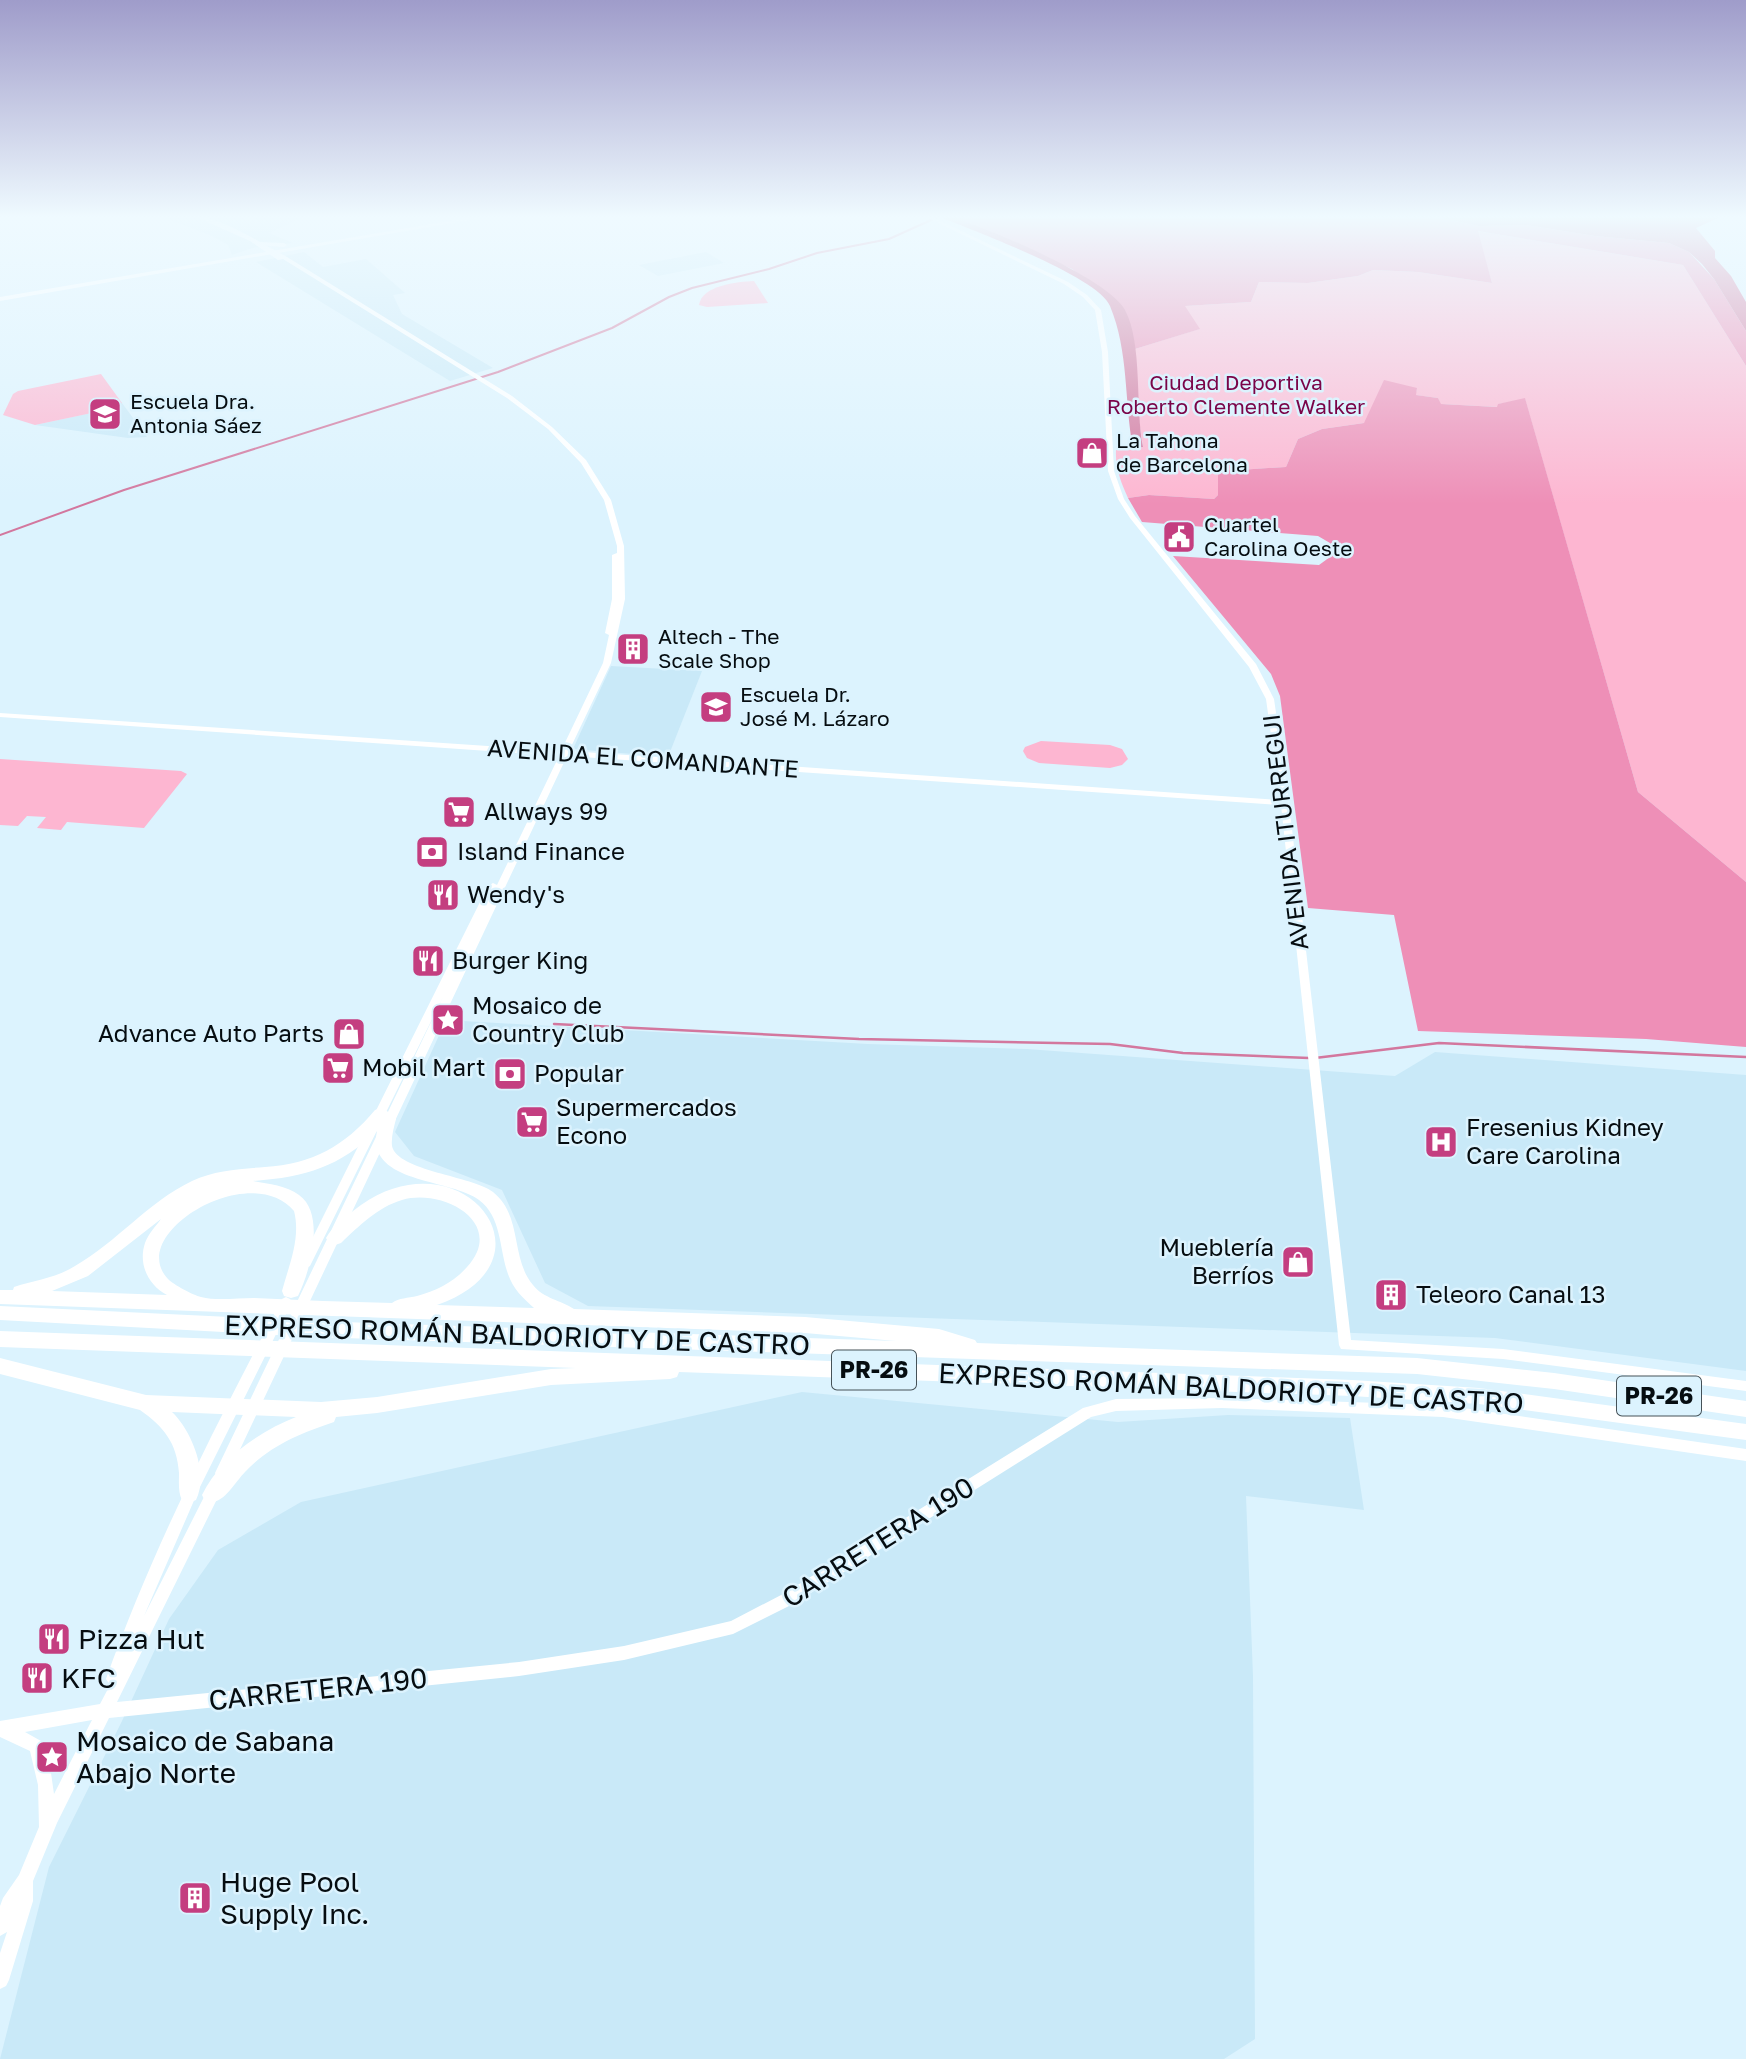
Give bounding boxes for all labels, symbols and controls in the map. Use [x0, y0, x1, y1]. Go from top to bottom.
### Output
park label: Ciudad Deportiva Roberto Clemente Walker [1107, 369, 1365, 419]
place label: Escuela Dra. Antonia Sáez [130, 388, 262, 438]
school or university icon: Escuela Dra. Antonia Sáez [86, 395, 124, 433]
place label: La Tahona de Barcelona [1116, 427, 1248, 477]
shop icon: La Tahona de Barcelona [1073, 434, 1111, 472]
place label: Cuartel Carolina Oeste [1204, 511, 1353, 561]
public building icon: Cuartel Carolina Oeste [1160, 518, 1198, 556]
place label: Altech - The Scale Shop [658, 623, 780, 673]
building icon: Altech - The Scale Shop [614, 630, 652, 668]
place label: Escuela Dr. José M. Lázaro [740, 681, 890, 731]
school or university icon: Escuela Dr. José M. Lázaro [697, 688, 735, 726]
street label: AVENIDA ITURREGUI [1256, 712, 1313, 952]
street label: AVENIDA EL COMANDANTE [486, 732, 800, 783]
supermarket icon: Allways 99 [440, 793, 478, 831]
place label: Allways 99 [484, 796, 608, 825]
bank icon: Island Finance [413, 833, 451, 871]
place label: Island Finance [457, 836, 625, 865]
restaurant icon: Wendy's [424, 876, 462, 914]
place label: Wendy's [467, 879, 565, 908]
restaurant icon: Burger King [409, 942, 447, 980]
place label: Burger King [452, 945, 588, 974]
place label: Mosaico de Country Club [472, 990, 624, 1047]
place icon: Mosaico de Country Club [429, 1001, 467, 1039]
shop icon: Advance Auto Parts [330, 1015, 368, 1053]
place label: Advance Auto Parts [98, 1018, 324, 1047]
supermarket icon: Mobil Mart [319, 1049, 357, 1087]
place label: Mobil Mart [362, 1052, 486, 1081]
bank icon: Popular [491, 1055, 529, 1093]
place label: Popular [534, 1058, 624, 1087]
place label: Supermercados Econo [556, 1092, 737, 1149]
supermarket icon: Supermercados Econo [513, 1103, 551, 1141]
place label: Fresenius Kidney Care Carolina [1466, 1112, 1664, 1169]
hospital icon: Fresenius Kidney Care Carolina [1422, 1123, 1460, 1161]
place label: Mueblería Berríos [1159, 1232, 1274, 1289]
shop icon: Mueblería Berríos [1279, 1243, 1317, 1281]
building icon: Teleoro Canal 13 [1372, 1276, 1410, 1314]
place label: Teleoro Canal 13 [1416, 1279, 1605, 1308]
street label: EXPRESO ROMÁN BALDORIOTY DE CASTRO [223, 1308, 811, 1361]
road number: PR-26 [832, 1350, 916, 1390]
street label: EXPRESO ROMÁN BALDORIOTY DE CASTRO [937, 1356, 1525, 1419]
road number: PR-26 [1617, 1376, 1701, 1415]
street label: CARRETERA 190 [776, 1469, 980, 1614]
restaurant icon: Pizza Hut [35, 1620, 73, 1658]
place label: Pizza Hut [78, 1622, 205, 1655]
restaurant icon: KFC [18, 1659, 56, 1697]
place label: KFC [61, 1661, 116, 1694]
street label: CARRETERA 190 [207, 1661, 429, 1716]
place label: Mosaico de Sabana Abajo Norte [76, 1724, 334, 1789]
place icon: Mosaico de Sabana Abajo Norte [33, 1738, 71, 1776]
place label: Huge Pool Supply Inc. [220, 1865, 370, 1930]
building icon: Huge Pool Supply Inc. [176, 1879, 214, 1917]

